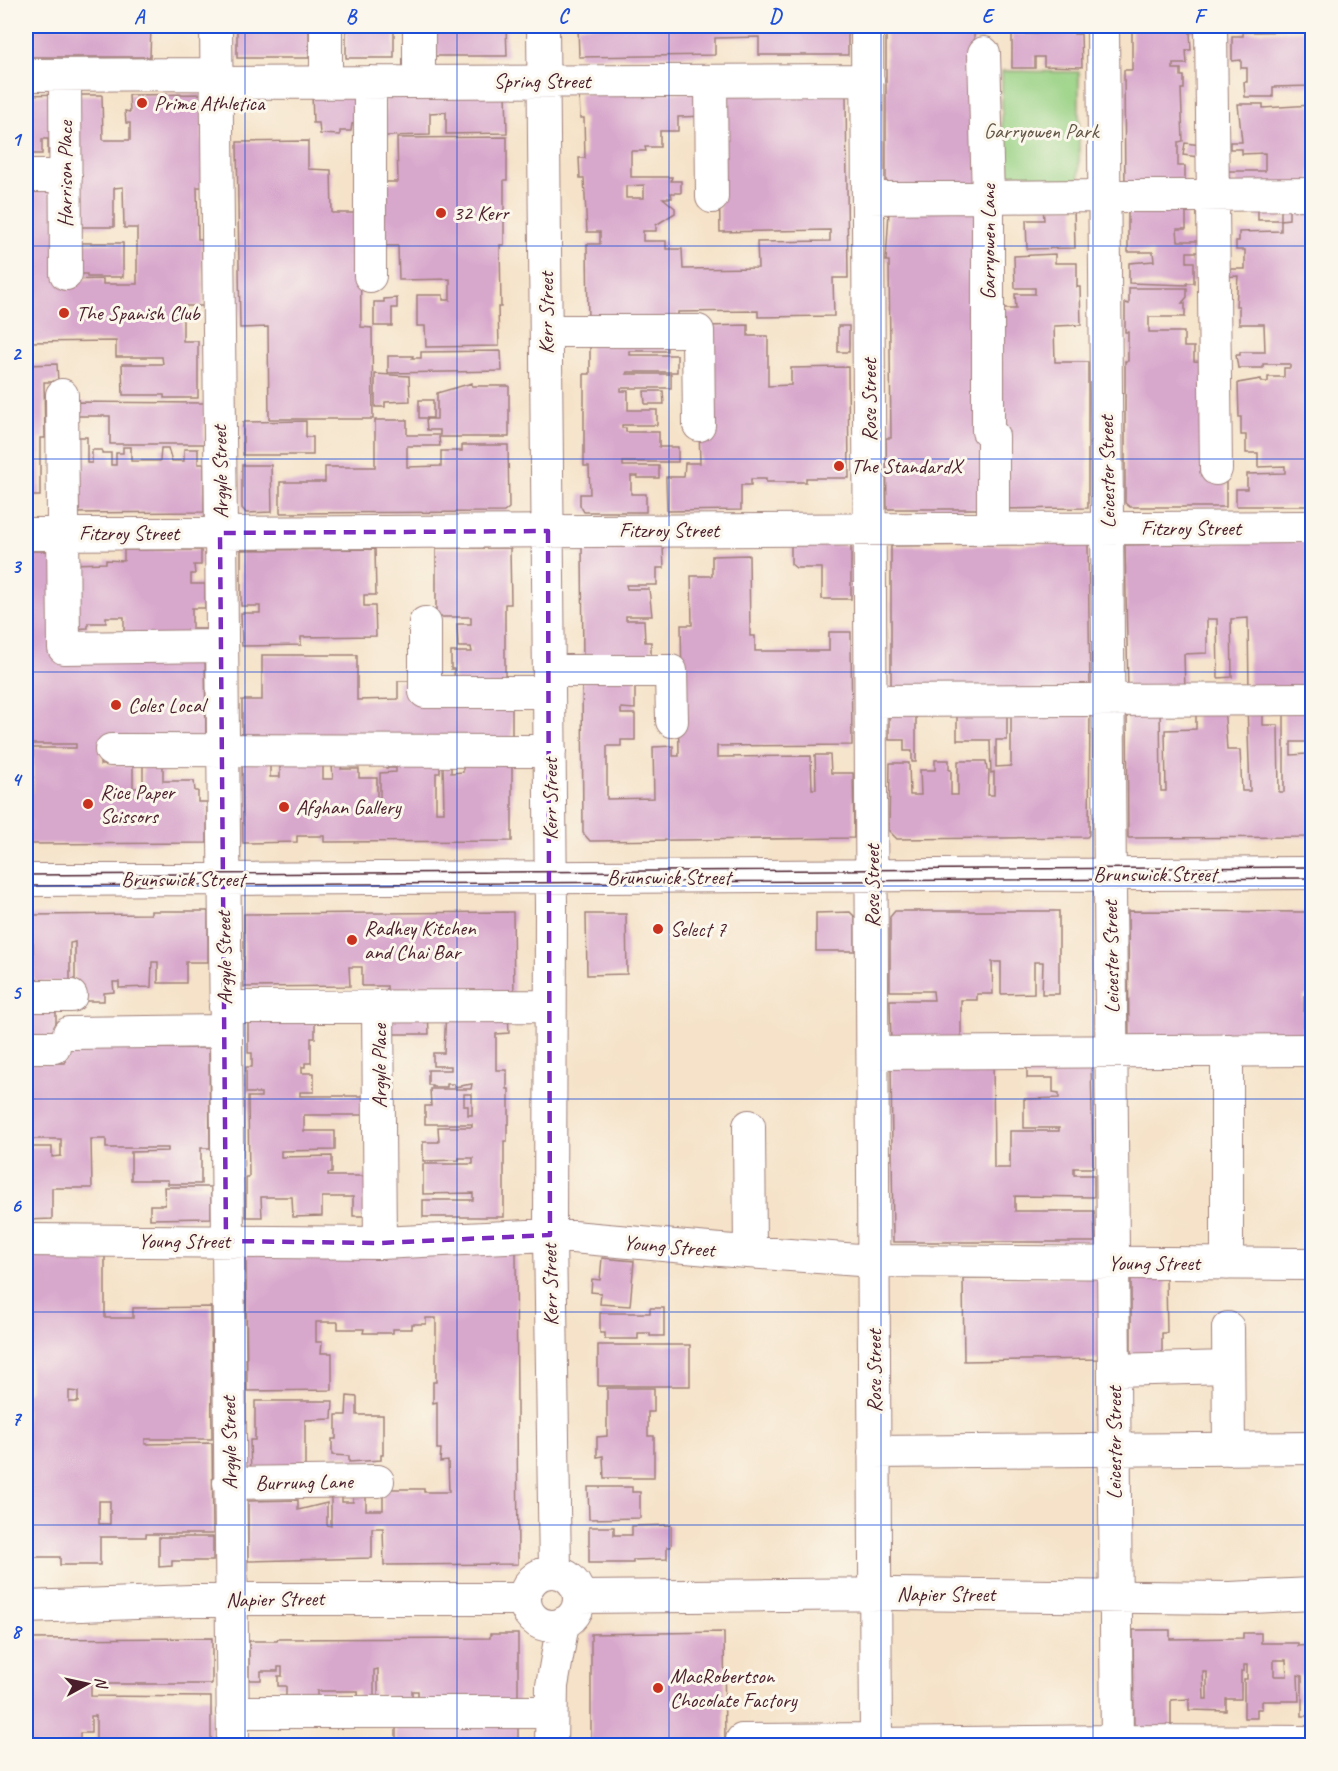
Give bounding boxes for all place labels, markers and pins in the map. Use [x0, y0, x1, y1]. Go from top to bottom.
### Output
place label: Prime Athletica [154, 90, 266, 116]
marker: Prime Athletica [135, 96, 149, 110]
place label: 32 Kerr [453, 200, 510, 226]
marker: 32 Kerr [434, 206, 448, 220]
place label: The Spanish Club [76, 300, 201, 326]
marker: The Spanish Club [57, 306, 71, 320]
place label: The StandardX [851, 453, 964, 479]
marker: The StandardX [832, 459, 846, 473]
place label: Coles Local [128, 692, 208, 718]
marker: Coles Local [109, 698, 123, 712]
place label: Rice Paper Scissors [100, 779, 176, 829]
place label: Afghan Gallery [296, 794, 402, 820]
marker: Rice Paper Scissors [81, 797, 95, 811]
marker: Afghan Gallery [277, 800, 291, 814]
place label: Radhey Kitchen and Chai Bar [364, 915, 476, 965]
place label: Select 7 [670, 916, 728, 942]
marker: Select 7 [651, 922, 665, 936]
marker: Radhey Kitchen and Chai Bar [345, 933, 359, 947]
place label: MacRobertson Chocolate Factory [670, 1663, 798, 1713]
marker: MacRobertson Chocolate Factory [651, 1681, 665, 1695]

